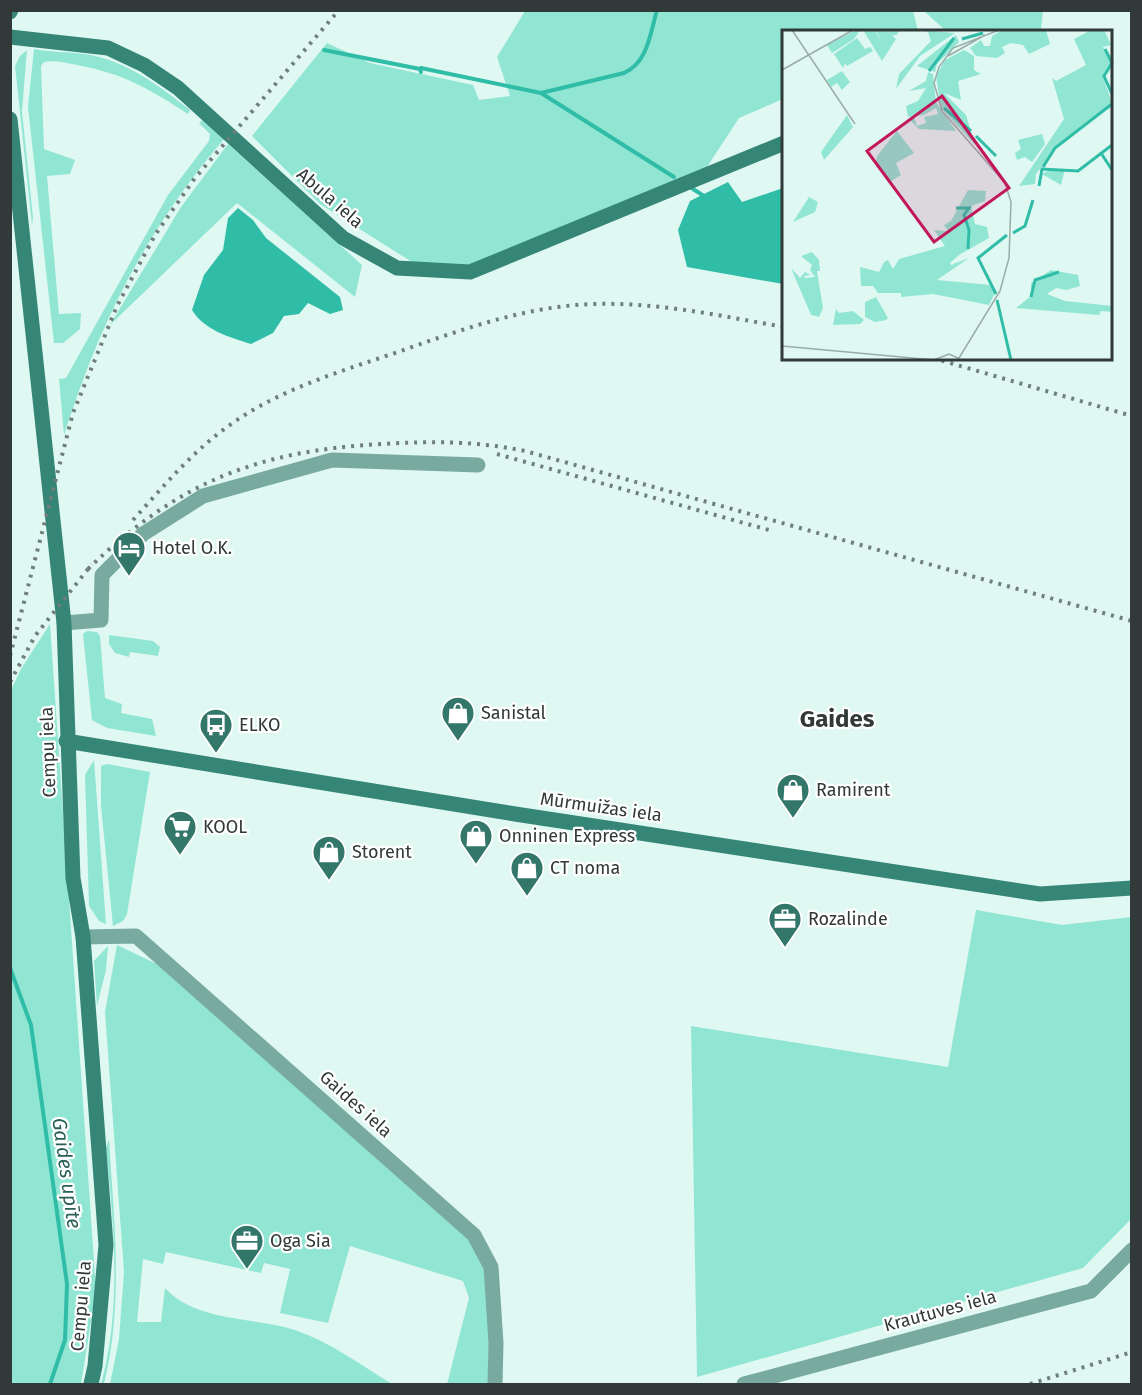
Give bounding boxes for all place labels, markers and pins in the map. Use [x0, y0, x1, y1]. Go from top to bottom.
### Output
hotel icon: Hotel O.K. [111, 530, 147, 577]
place label: Hotel O.K. [152, 537, 232, 559]
shop icon: Sanistal [440, 695, 476, 742]
place label: Sanistal [481, 702, 546, 724]
bus stop icon: ELKO [198, 707, 234, 754]
place label: ELKO [239, 714, 280, 736]
shop icon: Ramirent [775, 772, 811, 819]
place label: Ramirent [816, 779, 891, 801]
supermarket icon: KOOL [162, 809, 198, 856]
place label: KOOL [203, 816, 247, 838]
shop icon: Onninen Express [458, 818, 494, 865]
place label: Onninen Express [499, 825, 635, 847]
shop icon: Storent [311, 834, 347, 881]
place label: Storent [352, 841, 412, 863]
shop icon: CT noma [509, 850, 545, 897]
place label: CT noma [550, 857, 620, 879]
office icon: Rozalinde [767, 901, 803, 948]
place label: Rozalinde [808, 908, 888, 930]
office icon: Oga Sia [229, 1223, 265, 1270]
place label: Oga Sia [270, 1230, 331, 1252]

